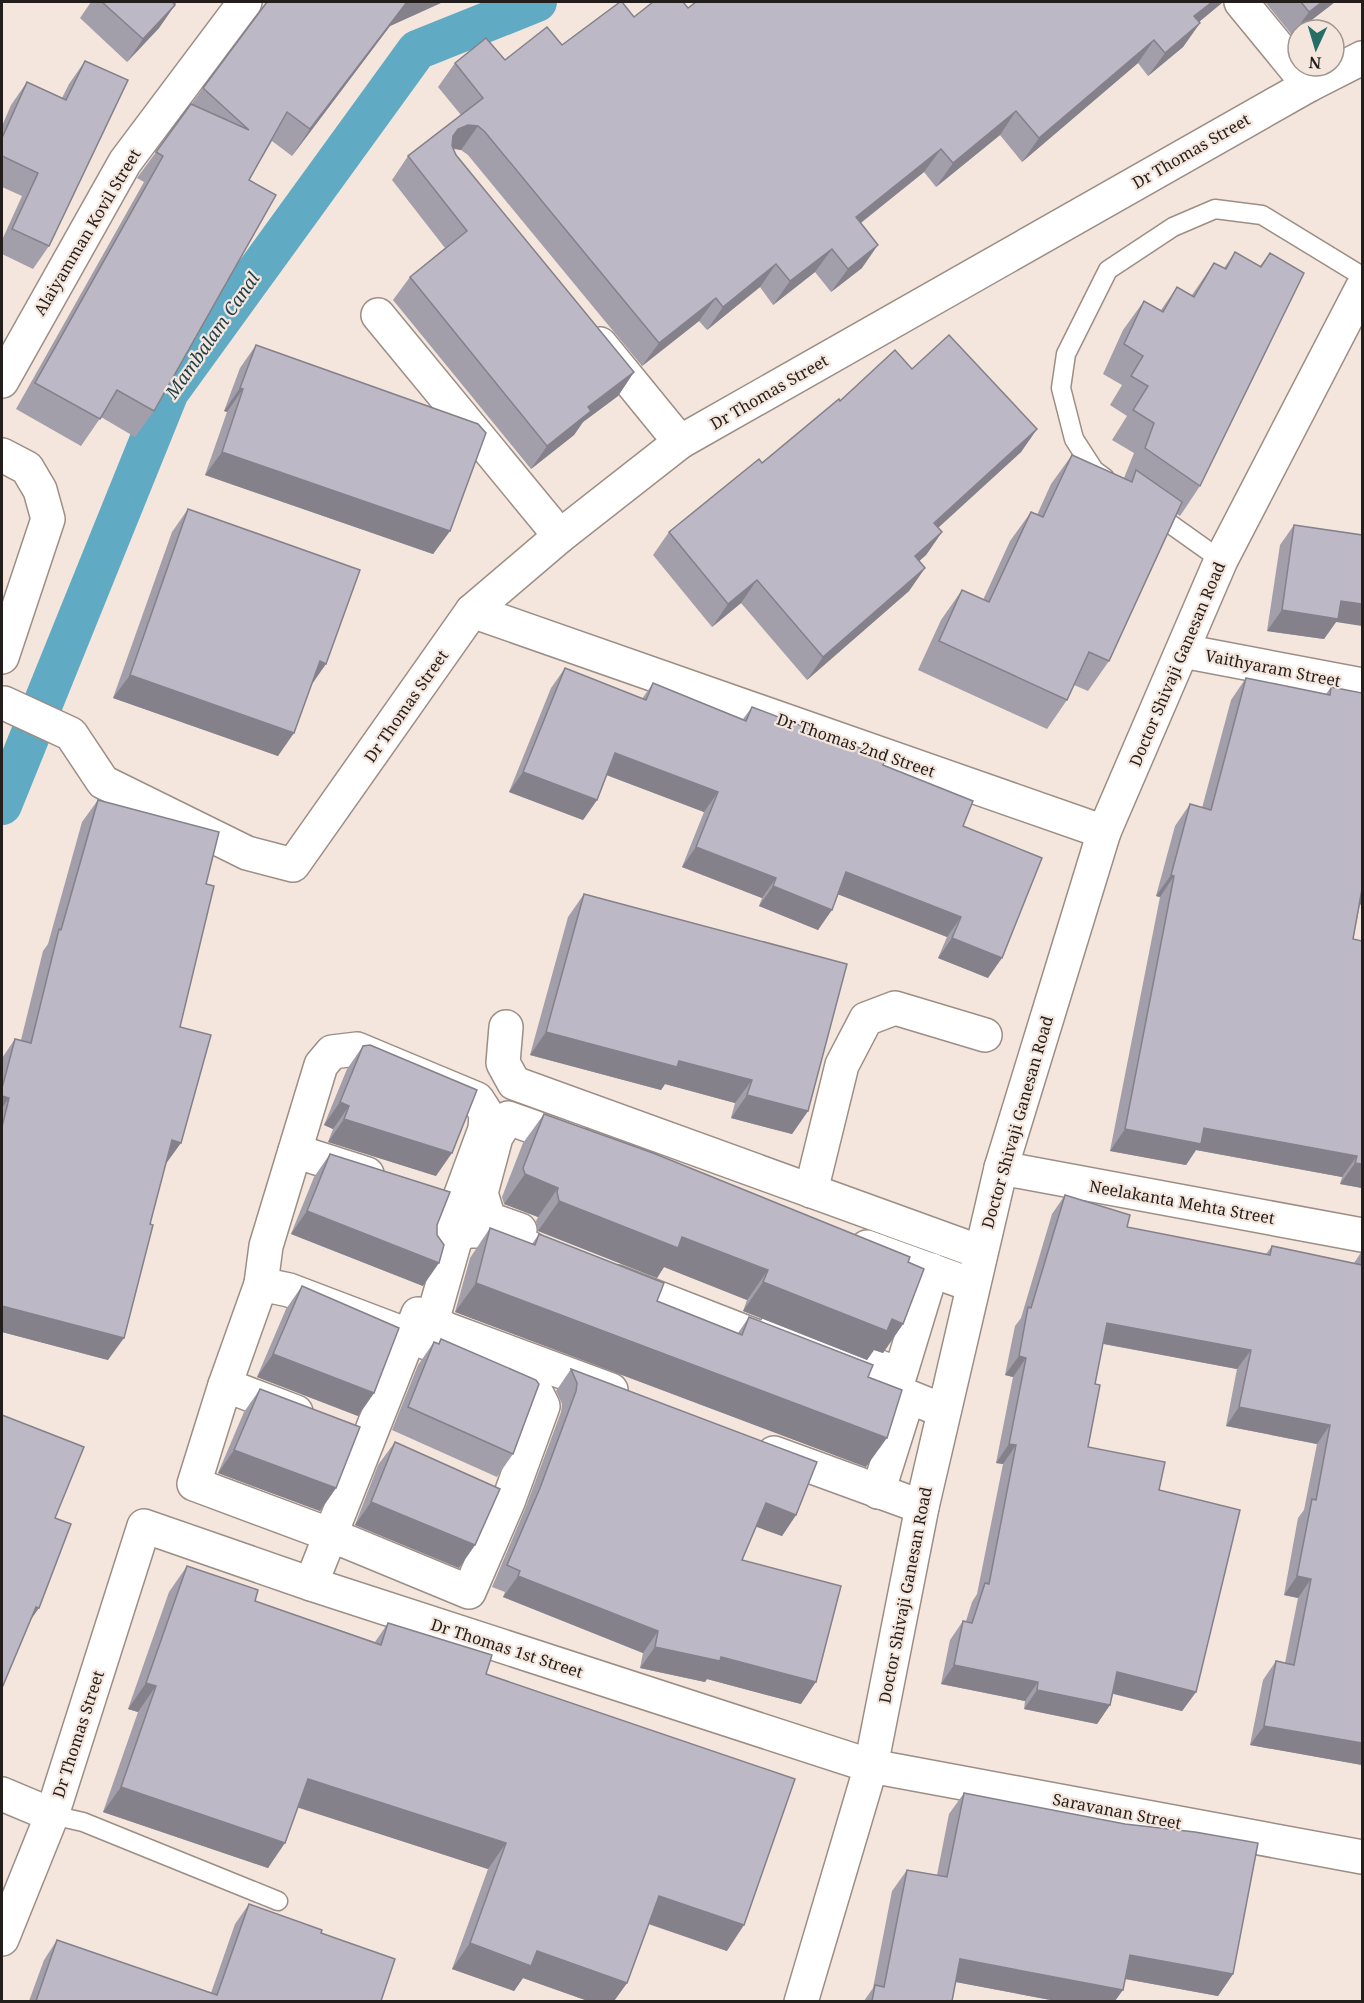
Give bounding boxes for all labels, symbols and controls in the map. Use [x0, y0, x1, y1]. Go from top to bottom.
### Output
north arrow [1286, 18, 1346, 78]
text: N [1308, 52, 1322, 74]
street label: Dr Thomas Street [1128, 108, 1254, 194]
street label: Alaiyamman Kovil Street [29, 144, 146, 319]
water label: Mambalam Canal [159, 267, 265, 404]
street label: Dr Thomas Street [706, 349, 832, 435]
street label: Doctor Shivaji Ganesan Road [1124, 558, 1230, 770]
street label: Vaithyaram Street [1203, 644, 1343, 692]
street label: Dr Thomas Street [359, 645, 453, 767]
street label: Dr Thomas 2nd Street [774, 708, 938, 783]
street label: Doctor Shivaji Ganesan Road [976, 1013, 1058, 1231]
street label: Neelakanta Mehta Street [1088, 1175, 1277, 1229]
street label: Doctor Shivaji Ganesan Road [873, 1485, 937, 1705]
street label: Dr Thomas 1st Street [428, 1613, 586, 1683]
street label: Dr Thomas Street [47, 1667, 109, 1800]
street label: Saravanan Street [1051, 1788, 1184, 1834]

